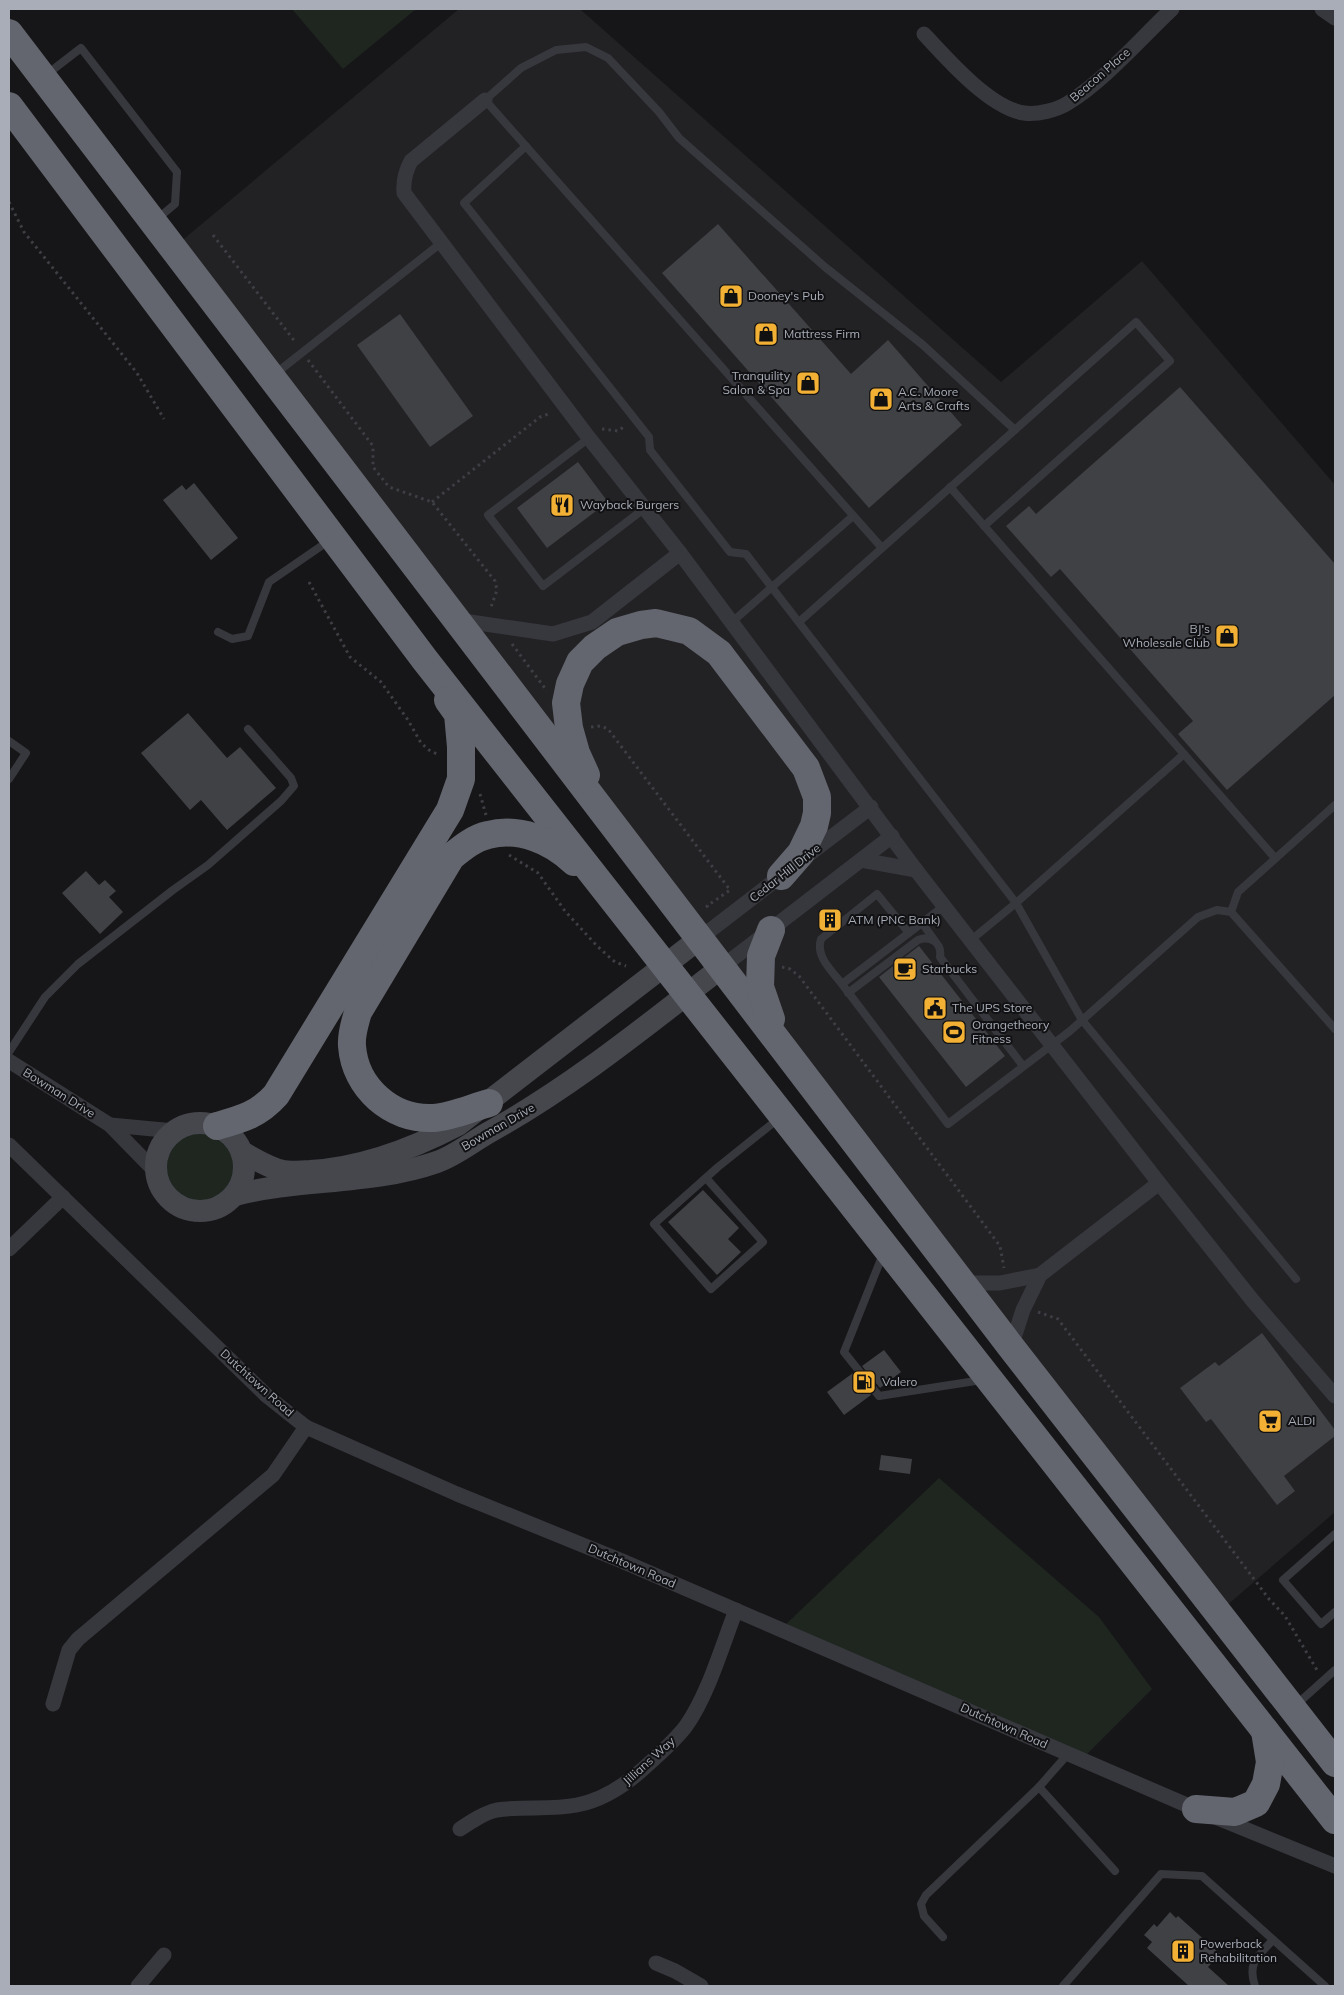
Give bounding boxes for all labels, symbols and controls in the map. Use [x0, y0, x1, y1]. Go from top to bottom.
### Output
street label: Beacon Place [1066, 44, 1133, 105]
shop icon: Dooney's Pub [718, 283, 744, 309]
place label: Dooney's Pub [748, 288, 824, 303]
shop icon: Mattress Firm [753, 321, 779, 347]
place label: Mattress Firm [784, 326, 860, 341]
place label: Tranquility Salon & Spa [722, 368, 791, 397]
shop icon: Tranquility Salon & Spa [795, 370, 821, 396]
place label: A.C. Moore Arts & Crafts [898, 384, 970, 413]
shop icon: A.C. Moore Arts & Crafts [868, 386, 894, 412]
restaurant icon: Wayback Burgers [549, 492, 575, 518]
place label: Wayback Burgers [580, 497, 679, 512]
place label: BJ's Wholesale Club [1123, 621, 1210, 650]
shop icon: BJ's Wholesale Club [1214, 623, 1240, 649]
street label: Cedar Hill Drive [746, 840, 823, 905]
building icon: ATM (PNC Bank) [817, 907, 843, 933]
place label: ATM (PNC Bank) [848, 912, 941, 927]
cafe icon: Starbucks [892, 956, 918, 982]
place label: Starbucks [922, 961, 977, 976]
public building icon: The UPS Store [922, 995, 948, 1021]
place label: The UPS Store [952, 1000, 1032, 1015]
place label: Orangetheory Fitness [972, 1017, 1050, 1046]
sports icon: Orangetheory Fitness [941, 1019, 967, 1045]
street label: Bowman Drive [20, 1064, 98, 1121]
street label: Bowman Drive [458, 1100, 537, 1154]
street label: Dutchtown Road [217, 1346, 297, 1420]
fuel station icon: Valero [851, 1369, 877, 1395]
place label: Valero [882, 1374, 918, 1389]
supermarket icon: ALDI [1257, 1408, 1283, 1434]
place label: ALDI [1288, 1413, 1315, 1428]
street label: Dutchtown Road [586, 1540, 678, 1591]
street label: Dutchtown Road [958, 1700, 1050, 1751]
street label: Jillians Way [620, 1733, 678, 1788]
place label: Powerback Rehabilitation [1200, 1936, 1277, 1965]
building icon: Powerback Rehabilitation [1170, 1938, 1196, 1964]

